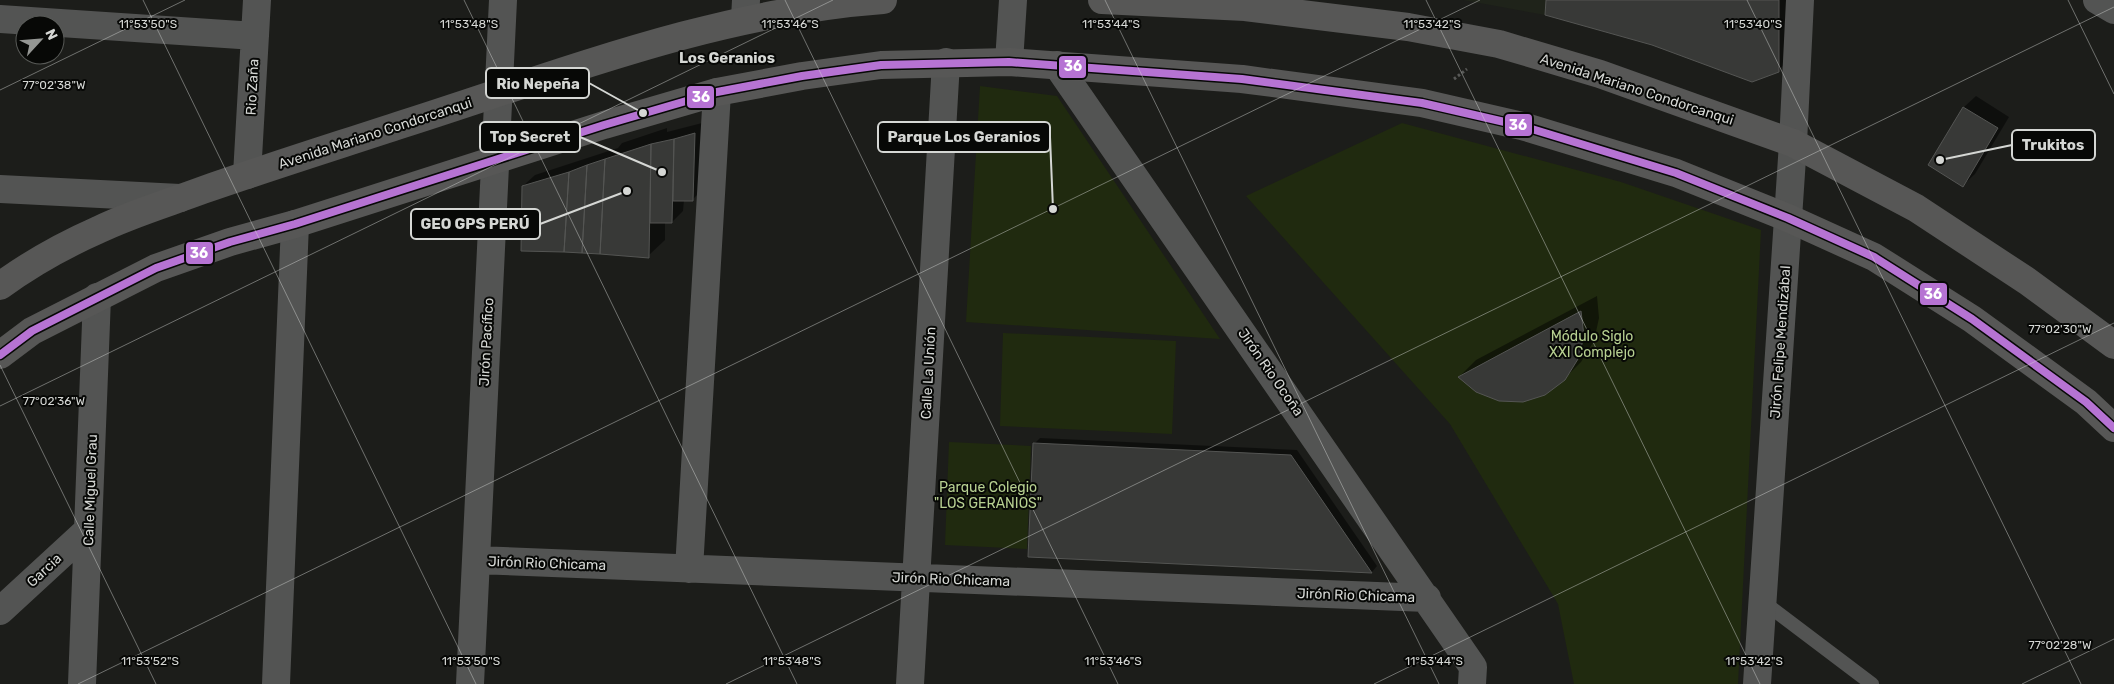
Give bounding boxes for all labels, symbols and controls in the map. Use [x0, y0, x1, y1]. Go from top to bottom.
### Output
north arrow [15, 15, 65, 65]
text: 11°53'50"S [119, 17, 177, 31]
text: 11°53'48"S [440, 17, 498, 31]
text: 11°53'46"S [761, 17, 819, 31]
text: 11°53'44"S [1082, 17, 1140, 31]
text: 11°53'42"S [1403, 17, 1461, 31]
text: 11°53'40"S [1724, 17, 1782, 31]
text: N [41, 26, 61, 43]
district label: Los Geranios [679, 49, 775, 67]
street label: Avenida Mariano Condorcanqui [1538, 50, 1736, 129]
line badge: 36 [1058, 55, 1087, 79]
street label: Rio Zaña [243, 58, 262, 116]
text: 36 [1064, 58, 1082, 75]
callout: Rio Nepeña [486, 68, 589, 98]
text: Rio Nepeña [496, 75, 580, 93]
text: 77°02'38"W [22, 78, 86, 92]
line badge: 36 [686, 85, 715, 109]
text: 36 [692, 89, 710, 106]
street label: Avenida Mariano Condorcanqui [276, 94, 474, 173]
line badge: 36 [1504, 113, 1533, 137]
text: 36 [1509, 117, 1527, 134]
callout: Top Secret [480, 122, 580, 152]
callout: Parque Los Geranios [878, 122, 1050, 152]
text: Top Secret [490, 128, 570, 146]
text: Parque Los Geranios [888, 128, 1040, 146]
callout: Trukitos [2012, 130, 2095, 160]
text: Trukitos [2022, 136, 2084, 154]
callout: GEO GPS PERÚ [411, 209, 540, 239]
text: GEO GPS PERÚ [420, 215, 530, 233]
line badge: 36 [185, 241, 214, 265]
text: 36 [190, 245, 208, 262]
street label: Jirón Felipe Mendizábal [1767, 265, 1794, 419]
line badge: 36 [1919, 282, 1948, 306]
text: 36 [1924, 286, 1942, 303]
street label: Jirón Pacífico [476, 297, 497, 387]
text: 77°02'30"W [2028, 322, 2092, 336]
street label: Jirón Rio Ocoña [1234, 325, 1307, 419]
street label: Calle La Unión [918, 326, 939, 420]
park label: Módulo Siglo XXI Complejo [1549, 328, 1635, 361]
text: 77°02'36"W [23, 394, 86, 408]
street label: Calle Miguel Grau [80, 434, 101, 546]
park label: Parque Colegio "LOS GERANIOS" [934, 479, 1042, 512]
street label: Garcia [23, 550, 65, 591]
street label: Jirón Rio Chicama [488, 553, 606, 574]
street label: Jirón Rio Chicama [892, 569, 1010, 590]
street label: Jirón Rio Chicama [1297, 585, 1415, 606]
text: 77°02'28"W [2028, 638, 2092, 652]
text: 11°53'52"S [121, 654, 179, 668]
text: 11°53'50"S [442, 654, 500, 668]
text: 11°53'48"S [763, 654, 821, 668]
text: 11°53'46"S [1084, 654, 1142, 668]
text: 11°53'44"S [1405, 654, 1463, 668]
text: 11°53'42"S [1725, 654, 1783, 668]

